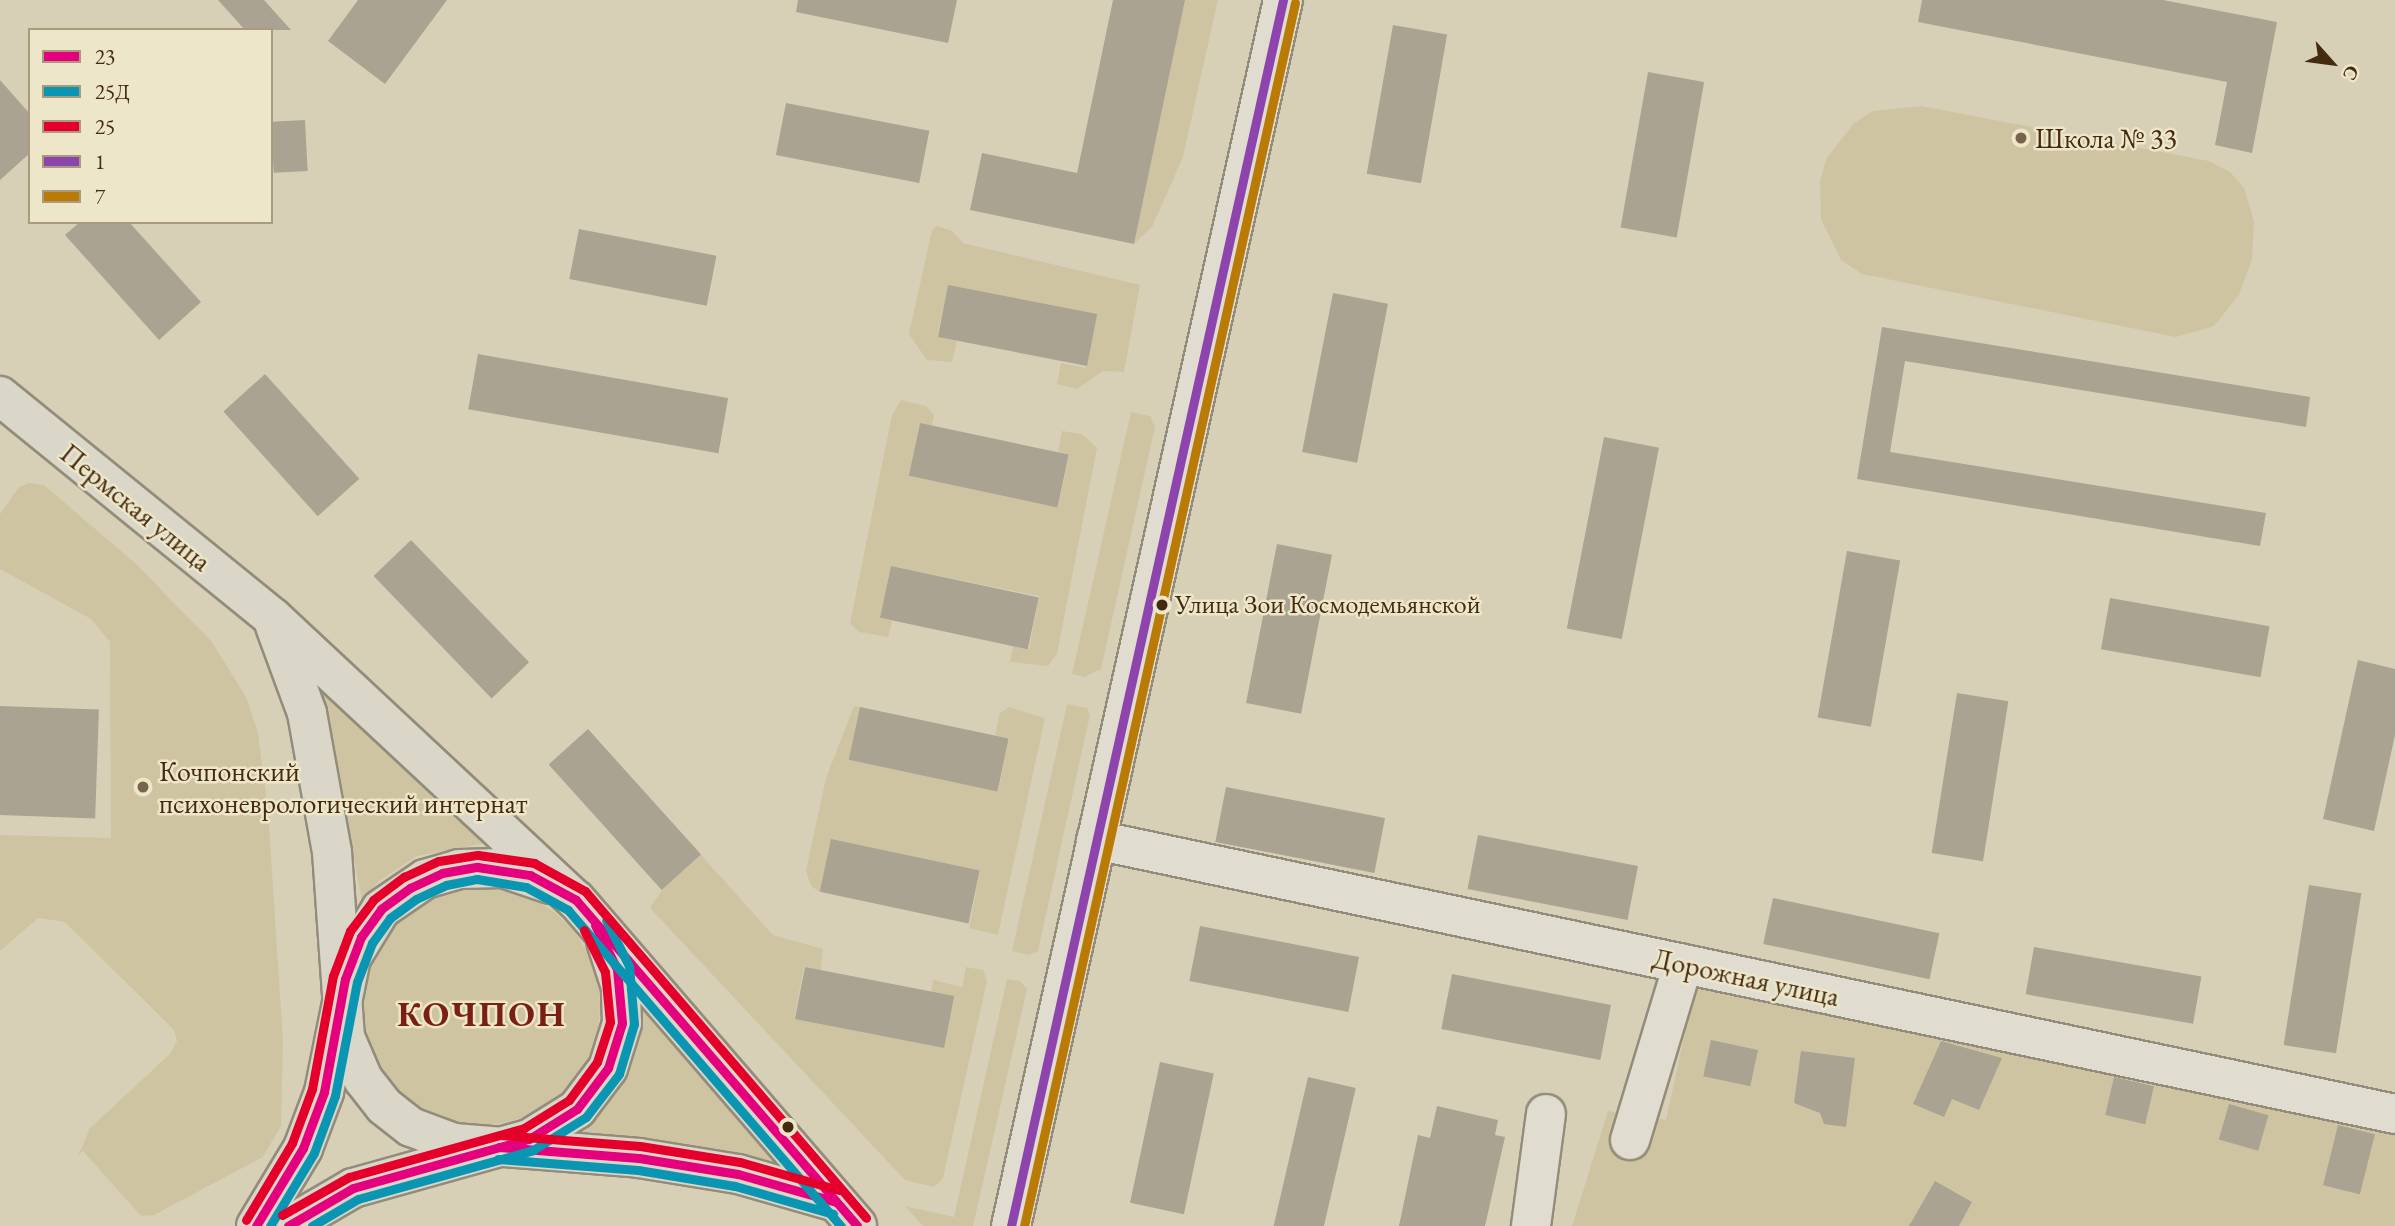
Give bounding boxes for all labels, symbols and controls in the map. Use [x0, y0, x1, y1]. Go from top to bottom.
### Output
legend [28, 28, 273, 224]
north arrow [2297, 28, 2367, 98]
text: 23 [95, 43, 115, 70]
text: С [2337, 61, 2365, 85]
text: 25Д [95, 78, 130, 105]
text: 25 [95, 113, 115, 140]
place label: Школа № 33 [2035, 121, 2177, 155]
marker: Школа № 33 [2013, 130, 2029, 146]
text: 1 [95, 148, 105, 175]
text: 7 [95, 183, 105, 210]
street label: Пермская улица [54, 436, 218, 578]
place label: Улица Зои Космодемьянской [1175, 589, 1480, 621]
marker: Улица Зои Космодемьянской [1155, 598, 1169, 612]
place label: Кочпонский психоневрологический интернат [159, 754, 527, 820]
marker: Кочпонский психоневрологический интернат [133, 777, 153, 797]
street label: Дорожная улица [1649, 941, 1843, 1013]
district label: КОЧПОН [398, 993, 566, 1035]
unlabelled marker [781, 1120, 795, 1134]

